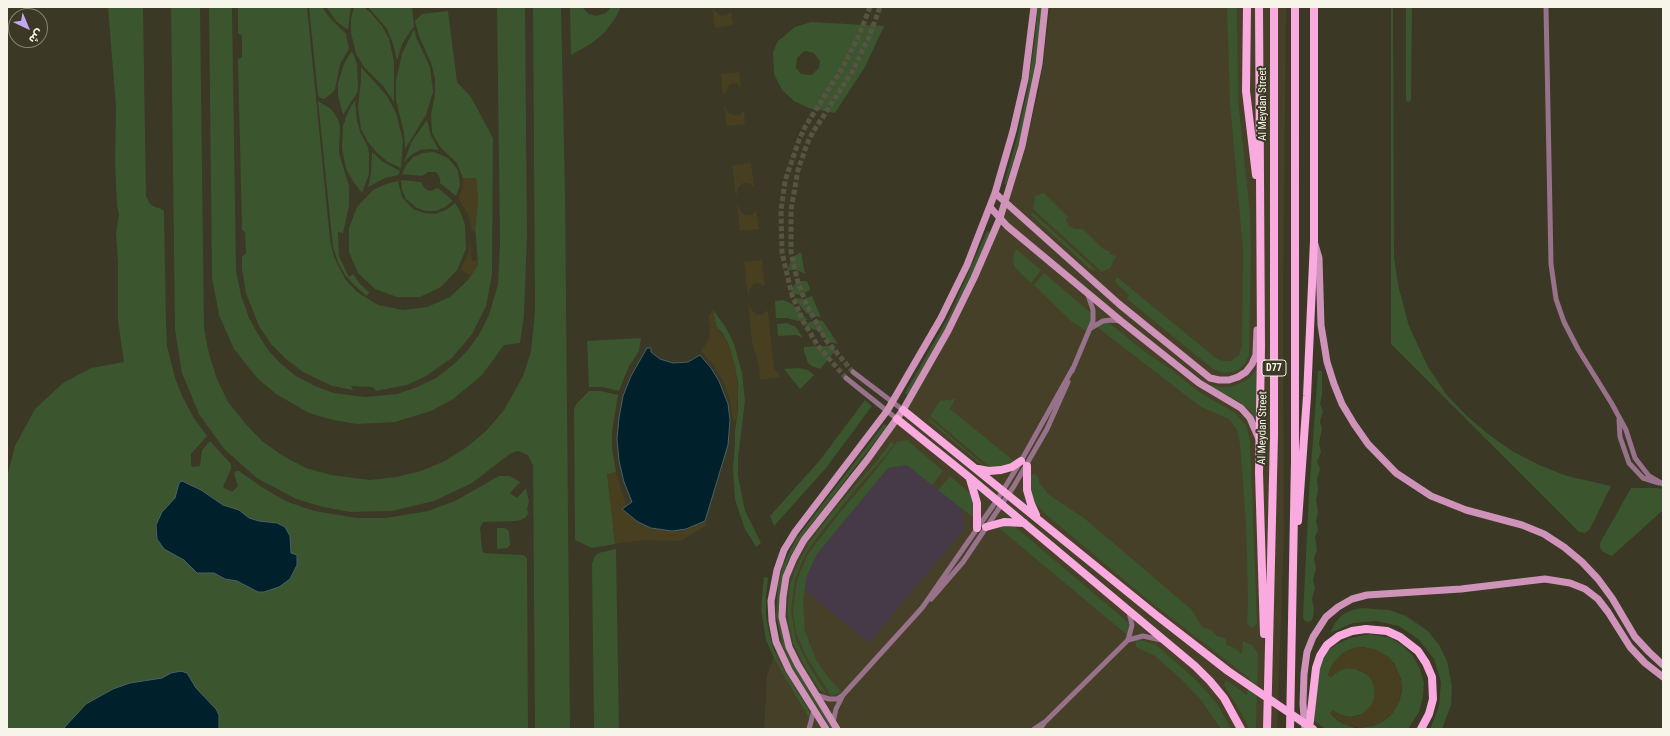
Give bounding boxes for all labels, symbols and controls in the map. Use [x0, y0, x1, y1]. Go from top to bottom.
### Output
north arrow [8, 8, 48, 48]
text: ش [26, 26, 46, 46]
street label: Al Meydan Street [1256, 67, 1270, 141]
road number: D77 [1262, 360, 1286, 376]
street label: Al Meydan Street [1256, 391, 1270, 465]

